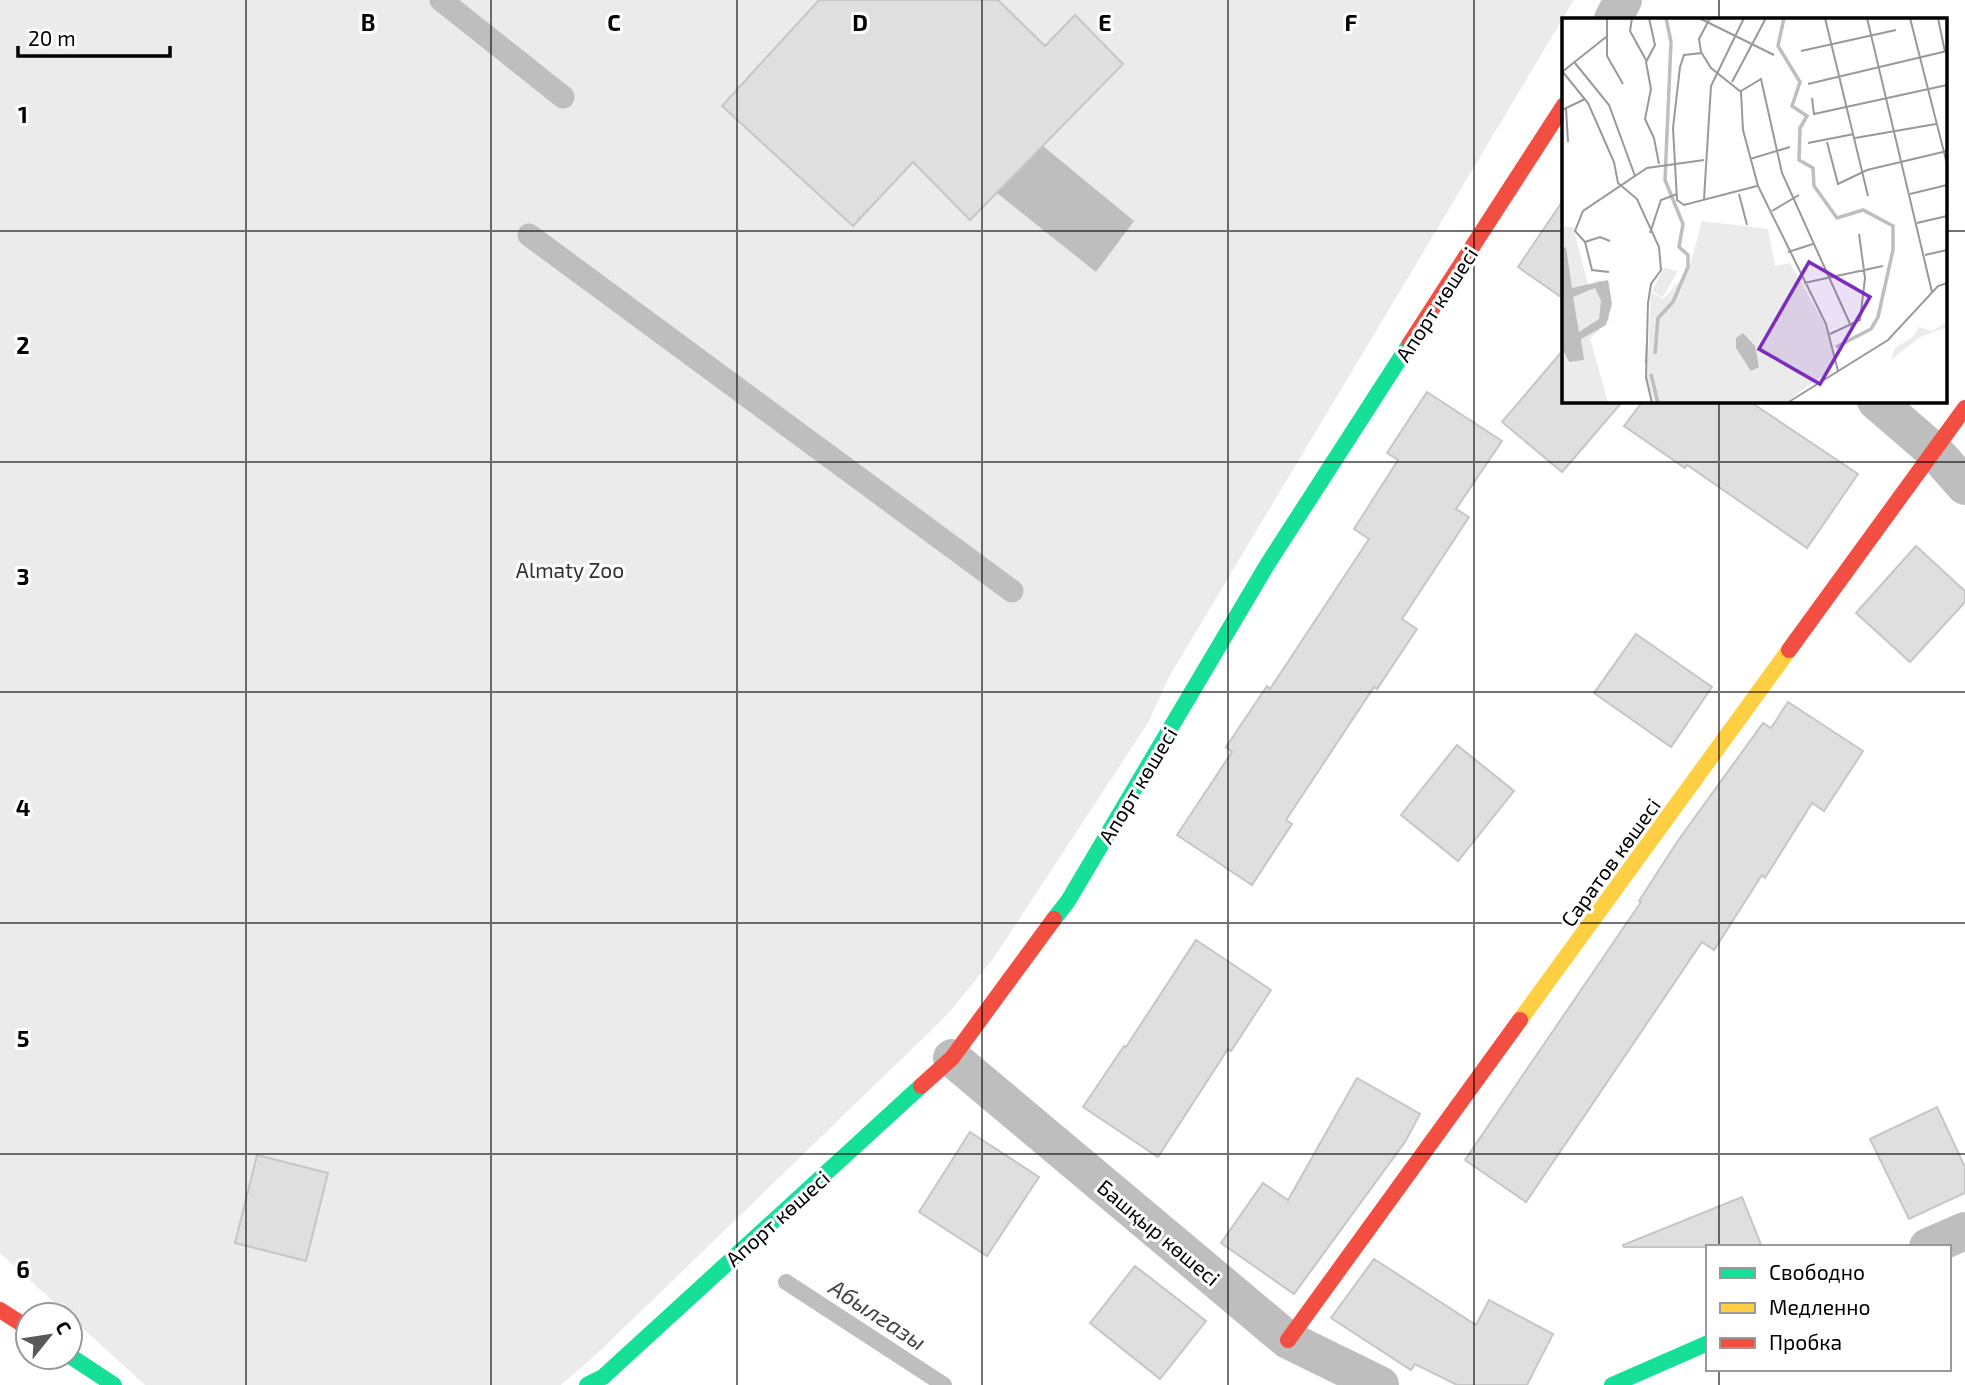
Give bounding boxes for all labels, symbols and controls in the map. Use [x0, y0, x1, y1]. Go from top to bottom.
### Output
text: B [361, 8, 375, 36]
text: C [607, 8, 621, 36]
text: D [852, 8, 868, 36]
text: E [1098, 8, 1112, 36]
text: F [1345, 8, 1358, 36]
scale bar [18, 14, 170, 58]
inset map [1562, 18, 1948, 402]
text: 20 m [28, 25, 76, 50]
text: 1 [18, 100, 28, 128]
street label: Апорт көшесі [1390, 242, 1482, 366]
text: 2 [16, 331, 30, 359]
park label: Almaty Zoo [516, 557, 624, 582]
text: 3 [16, 562, 30, 590]
street label: Апорт көшесі [1092, 722, 1182, 848]
text: 4 [16, 793, 30, 821]
street label: Саратов көшесі [1555, 793, 1665, 931]
text: 5 [17, 1024, 29, 1052]
street label: Апорт көшесі [720, 1165, 834, 1271]
street label: Башқыр көшесі [1093, 1174, 1225, 1290]
legend [1706, 1245, 1951, 1371]
text: 6 [16, 1255, 30, 1283]
text: Свободно [1769, 1259, 1865, 1284]
water label: Абылгазы [824, 1272, 932, 1356]
text: Медленно [1769, 1294, 1871, 1319]
north arrow [14, 1301, 84, 1371]
text: С [51, 1317, 77, 1338]
text: Пробка [1769, 1329, 1842, 1354]

